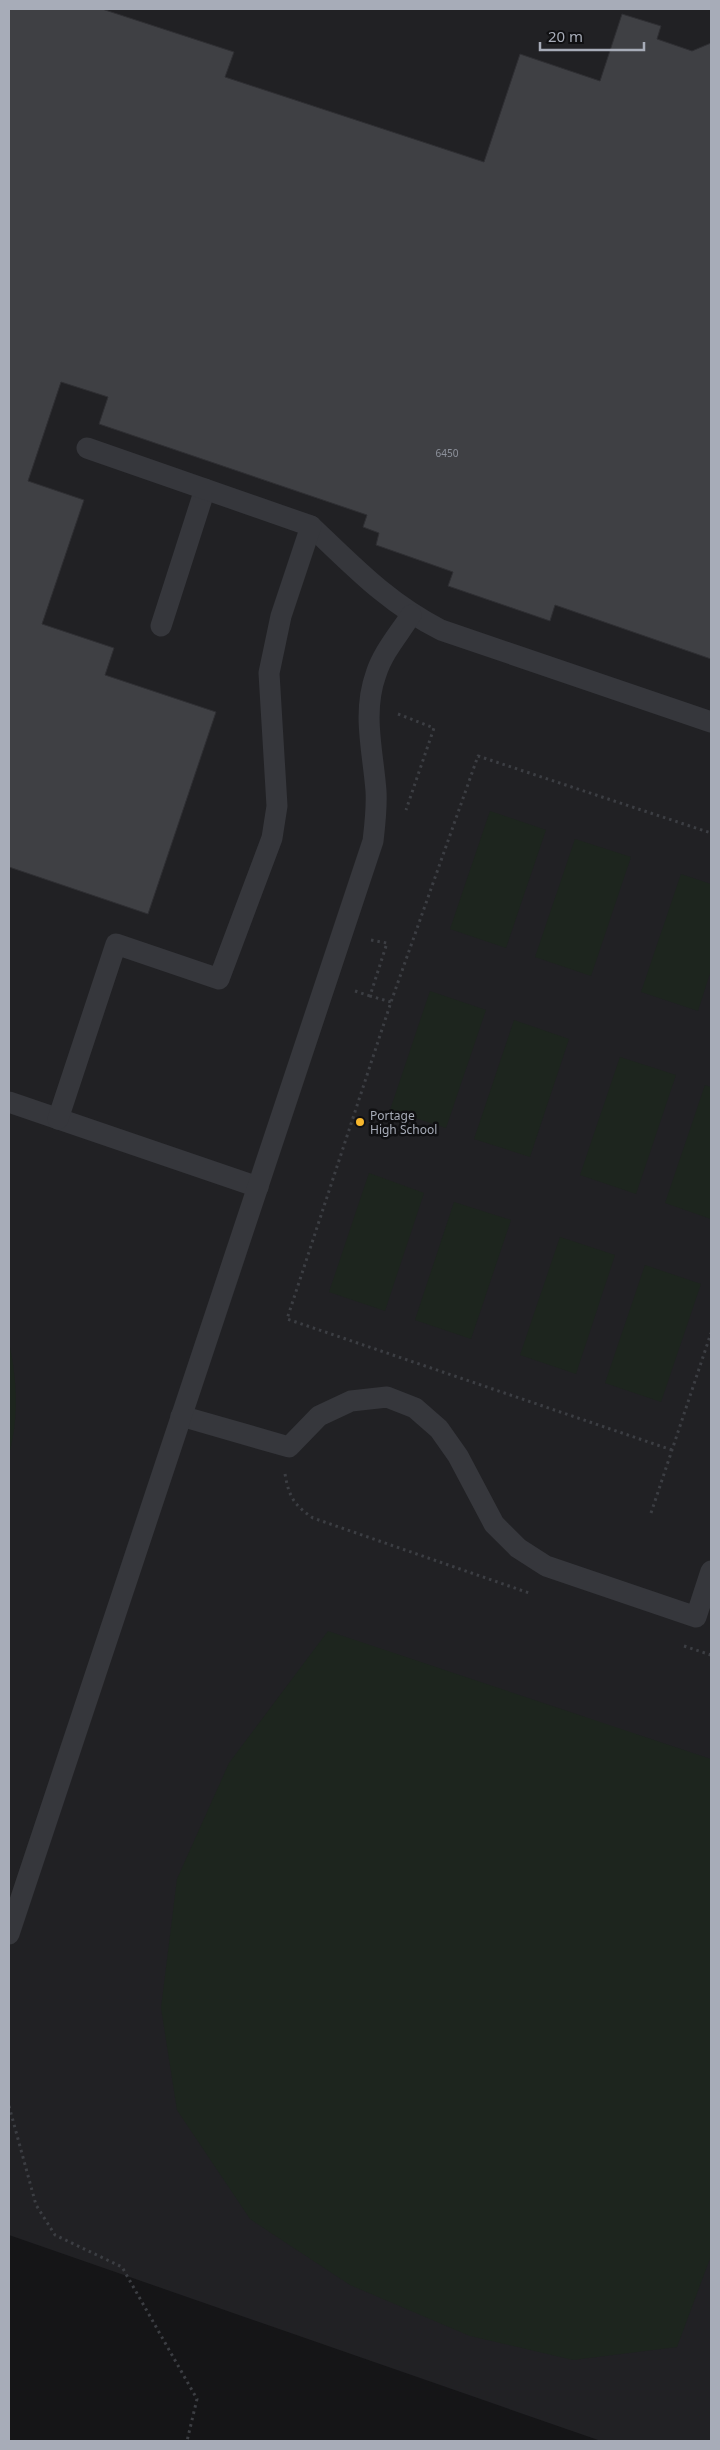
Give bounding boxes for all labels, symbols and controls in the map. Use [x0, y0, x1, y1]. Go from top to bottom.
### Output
scale bar [540, 20, 644, 52]
text: 20 m [548, 26, 583, 46]
house number: 6450 [436, 446, 459, 460]
place label: Portage High School [370, 1107, 437, 1138]
marker: Portage High School [354, 1116, 366, 1128]

